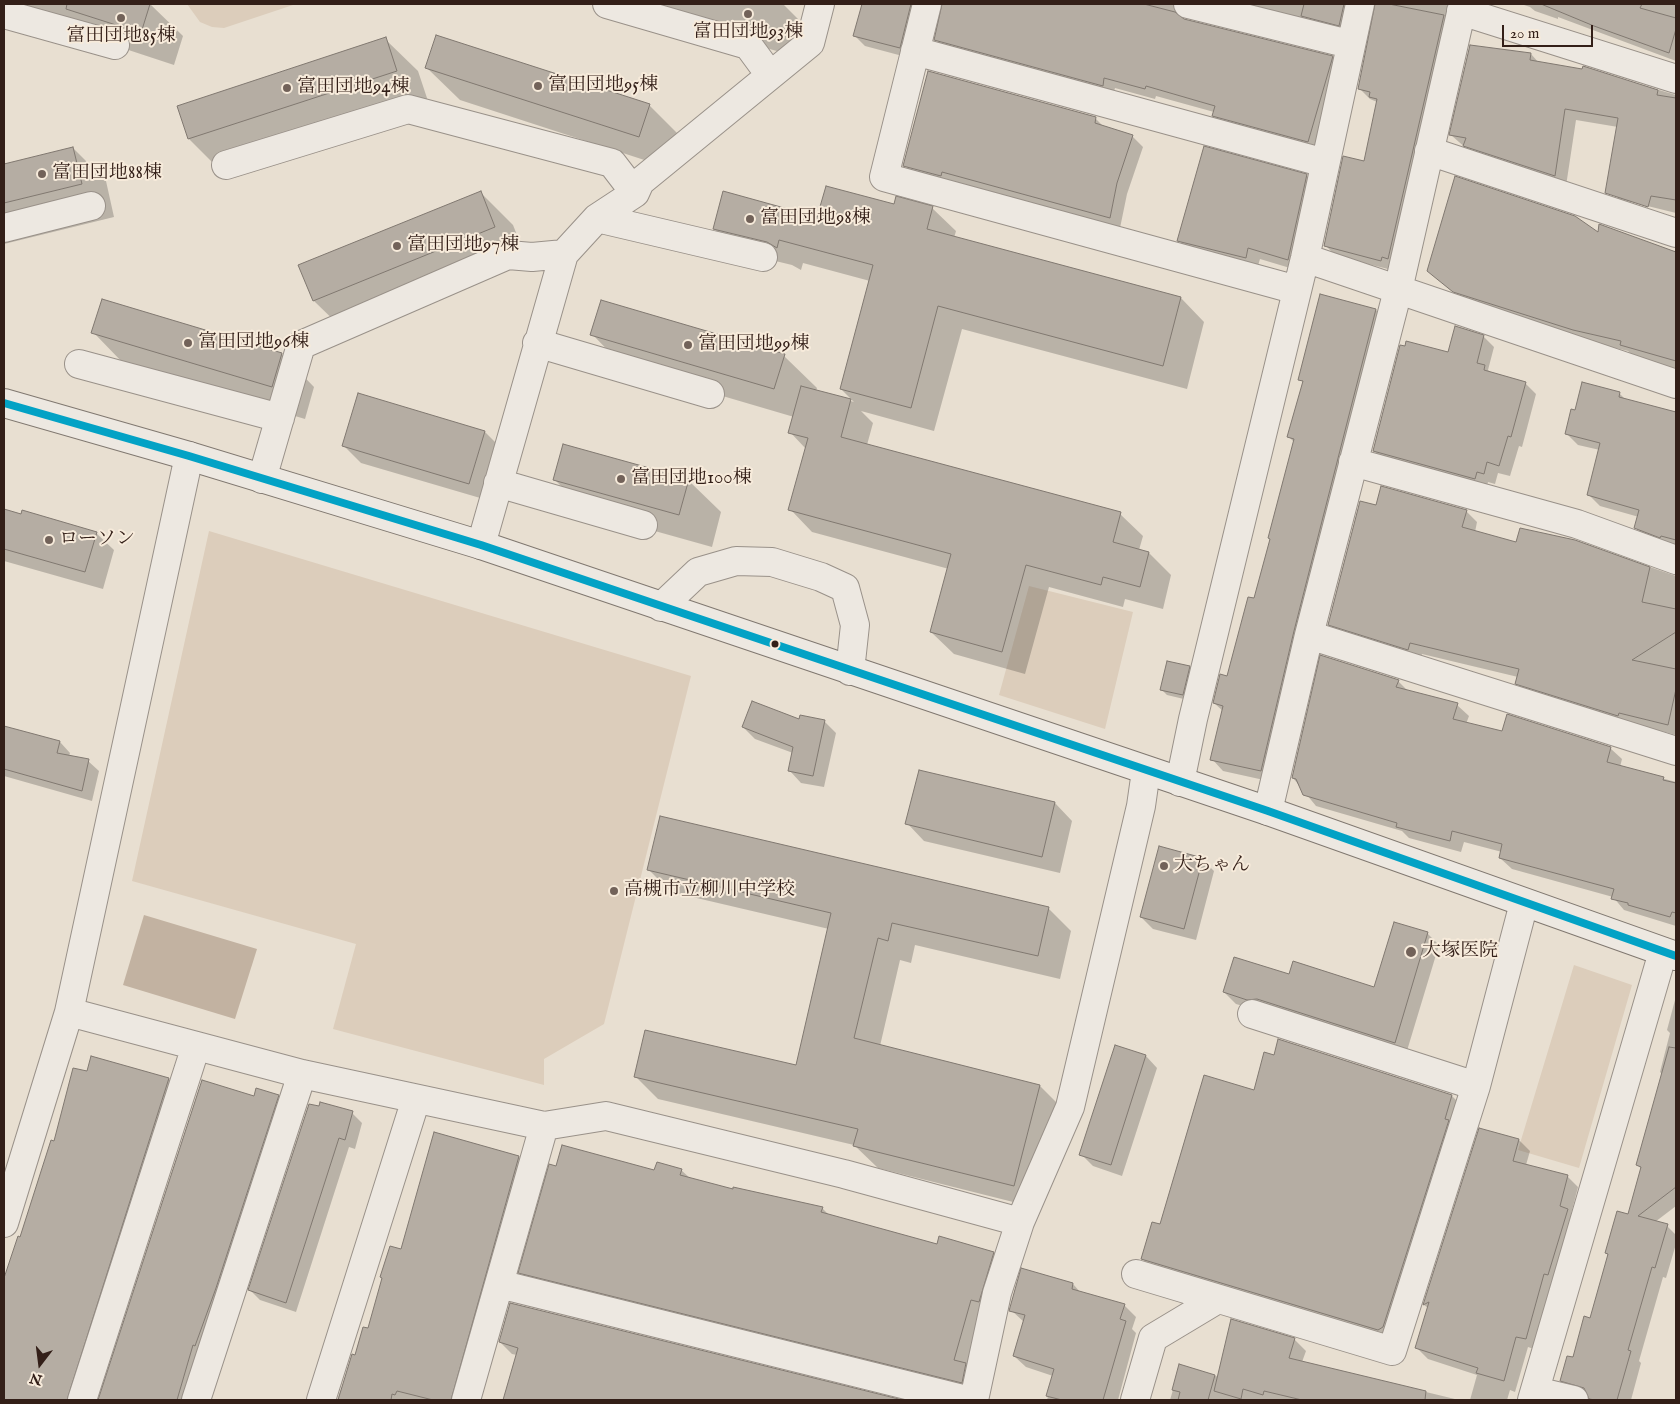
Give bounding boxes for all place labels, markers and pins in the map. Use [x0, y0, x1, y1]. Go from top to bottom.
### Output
marker: 富田団地93棟 [742, 8, 754, 20]
marker: 富田団地85棟 [115, 12, 127, 24]
place label: 富田団地93棟 [693, 22, 803, 44]
place label: 富田団地85棟 [66, 26, 176, 48]
place label: 富田団地95棟 [548, 75, 658, 97]
place label: 富田団地94棟 [297, 77, 409, 99]
marker: 富田団地95棟 [532, 80, 544, 92]
marker: 富田団地94棟 [281, 82, 293, 94]
place label: 富田団地88棟 [52, 163, 162, 185]
marker: 富田団地88棟 [36, 168, 48, 180]
place label: 富田団地98棟 [760, 208, 871, 230]
marker: 富田団地98棟 [744, 213, 756, 225]
place label: 富田団地97棟 [407, 235, 519, 257]
marker: 富田団地97棟 [391, 240, 403, 252]
place label: 富田団地96棟 [198, 332, 309, 354]
place label: 富田団地99棟 [698, 334, 810, 356]
marker: 富田団地96棟 [182, 337, 194, 349]
marker: 富田団地99棟 [682, 339, 694, 351]
place label: 富田団地100棟 [631, 468, 752, 490]
marker: 富田団地100棟 [615, 473, 627, 485]
place label: ローソン [59, 529, 135, 551]
marker: ローソン [43, 534, 55, 546]
unlabelled marker [770, 639, 780, 649]
place label: 大ちゃん [1174, 855, 1250, 877]
marker: 大ちゃん [1158, 860, 1170, 872]
place label: 高槻市立柳川中学校 [624, 880, 795, 902]
marker: 高槻市立柳川中学校 [608, 885, 620, 897]
place label: 大塚医院 [1422, 941, 1498, 963]
marker: 大塚医院 [1404, 945, 1418, 959]

